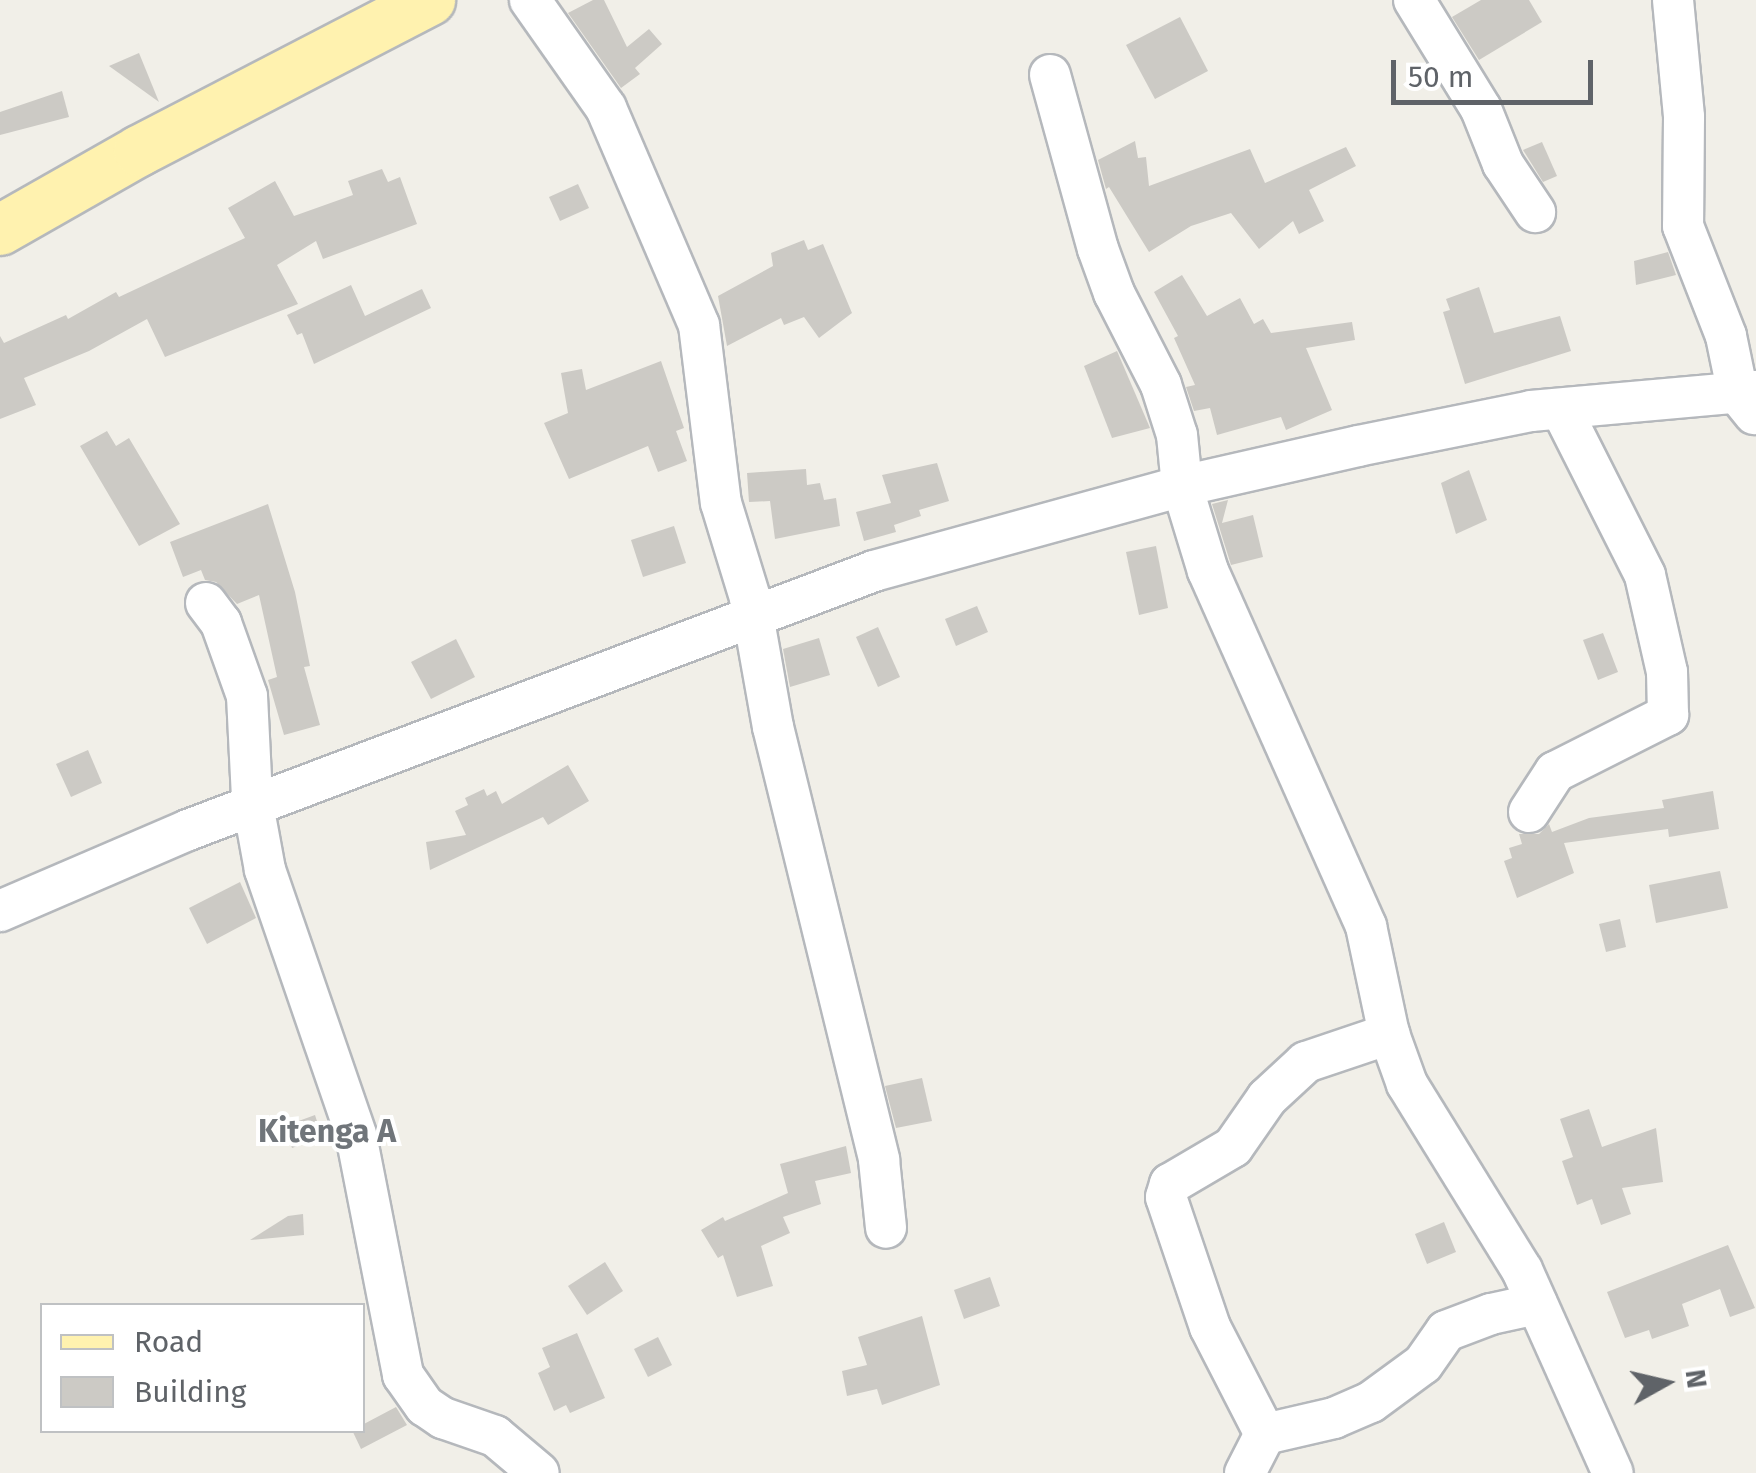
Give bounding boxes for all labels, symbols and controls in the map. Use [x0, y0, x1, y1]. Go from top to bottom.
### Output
scale bar [1396, 40, 1598, 102]
text: 50 m [1408, 59, 1473, 95]
district label: Kitenga A [258, 1112, 396, 1150]
legend [40, 1303, 365, 1433]
text: Road [134, 1324, 203, 1360]
north arrow [1616, 1333, 1716, 1433]
text: N [1679, 1367, 1714, 1390]
text: Building [134, 1374, 246, 1410]

